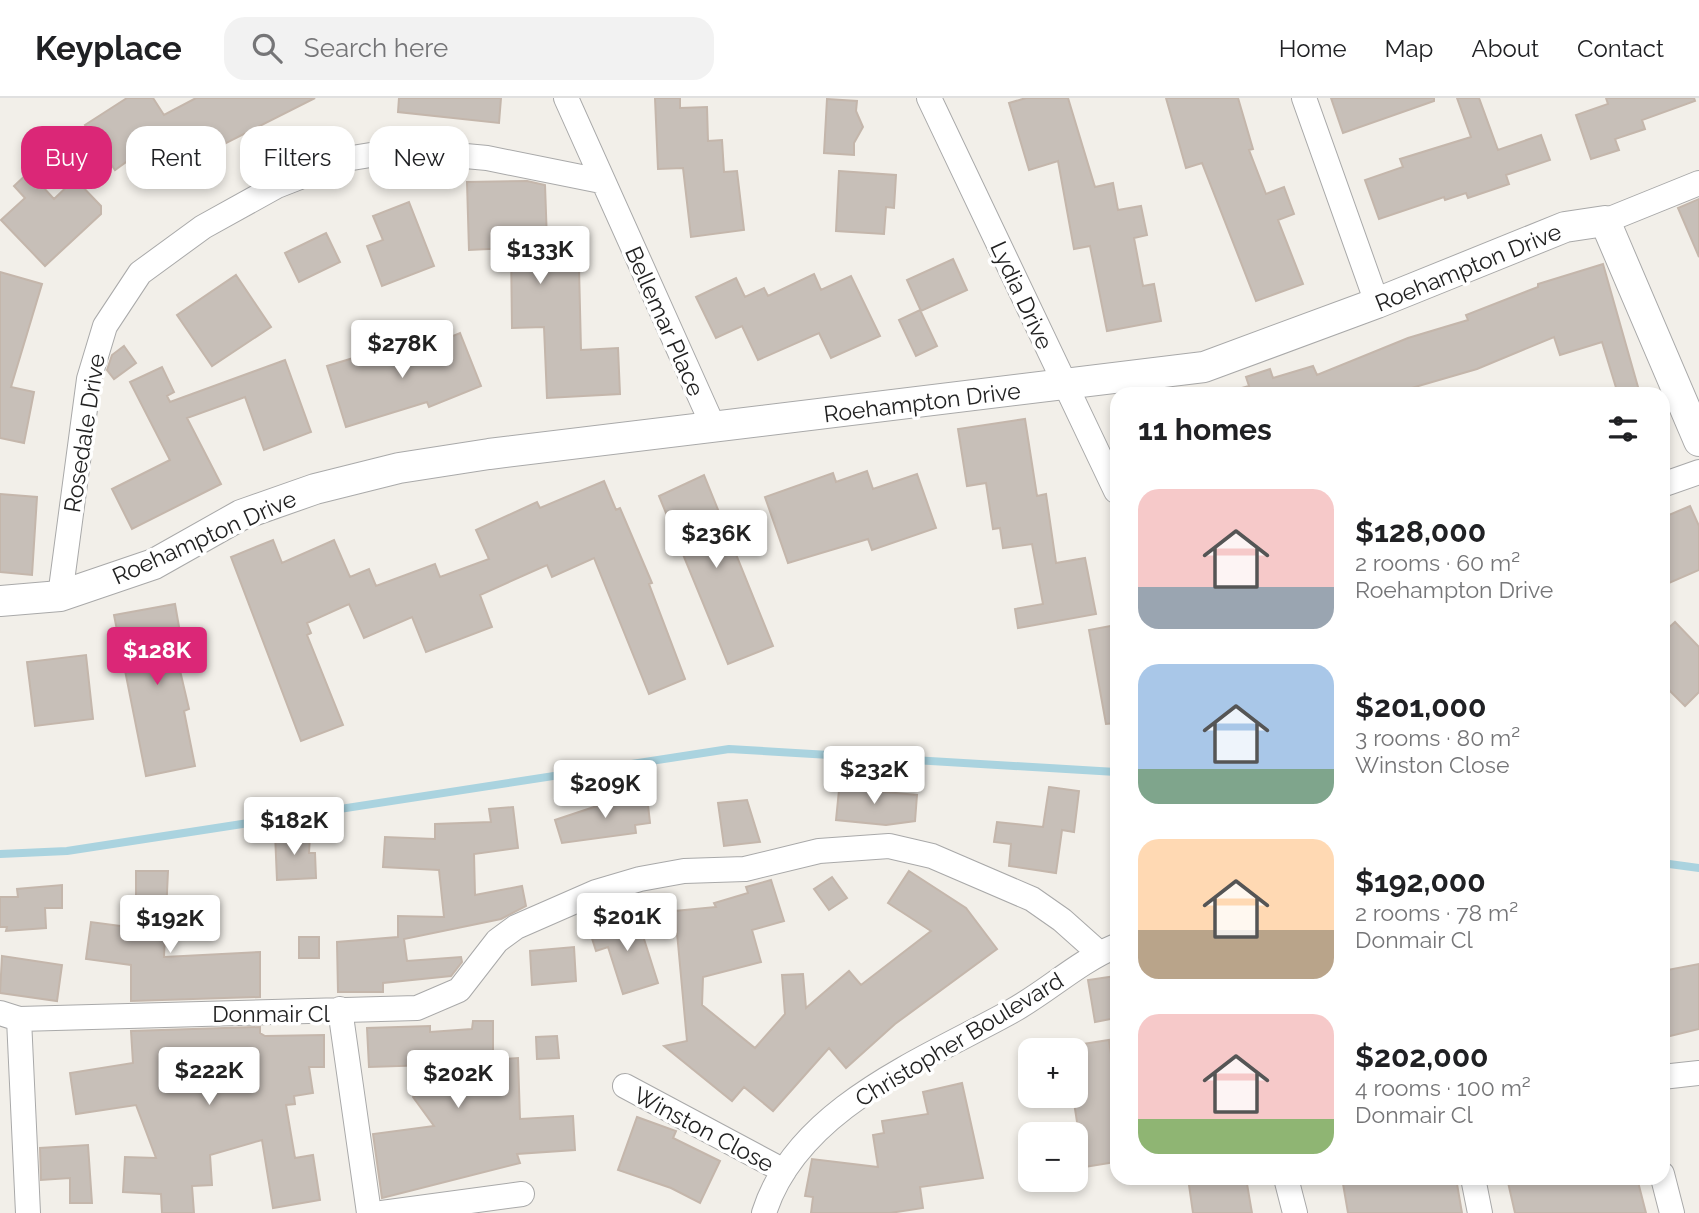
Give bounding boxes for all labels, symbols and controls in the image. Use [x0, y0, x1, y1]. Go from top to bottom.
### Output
search box [224, 17, 714, 80]
text: Keyplace [35, 29, 182, 68]
icon: search [248, 29, 286, 67]
text: Search here [304, 33, 448, 63]
text: Home [1279, 34, 1347, 63]
text: Map [1385, 34, 1433, 63]
text: About [1471, 34, 1539, 63]
text: Contact [1577, 34, 1664, 63]
chip: Buy [21, 126, 112, 189]
chip: Rent [126, 126, 226, 189]
chip: Filters [240, 126, 355, 189]
chip: New [369, 126, 469, 189]
street label: Roehampton Drive [1371, 217, 1565, 317]
pin: $133K [491, 226, 589, 286]
text: $133K [507, 235, 574, 262]
street label: Lydia Drive [985, 237, 1059, 353]
street label: Bellemar Place [620, 242, 710, 400]
pin: $278K [353, 320, 451, 380]
text: $278K [367, 329, 437, 356]
street label: Rosedale Drive [58, 352, 110, 514]
street label: Roehampton Drive [822, 377, 1022, 427]
icon: filters [1604, 410, 1642, 448]
text: 11 homes [1138, 412, 1272, 447]
street label: Roehampton Drive [108, 484, 300, 590]
pin: $236K [667, 510, 765, 570]
text: $128,000 [1355, 514, 1486, 549]
icon: home [1194, 517, 1278, 601]
text: $236K [681, 519, 751, 546]
text: 2 rooms · 60 m² [1355, 549, 1520, 576]
text: Roehampton Drive [1355, 576, 1553, 603]
pin: $128K [108, 628, 206, 687]
text: $128K [123, 636, 191, 663]
text: $201,000 [1355, 689, 1486, 724]
icon: home [1194, 692, 1278, 776]
text: 3 rooms · 80 m² [1355, 724, 1520, 751]
pin: $232K [825, 746, 923, 806]
text: Winston Close [1355, 751, 1509, 778]
text: $232K [840, 755, 908, 782]
pin: $209K [556, 760, 654, 820]
text: $209K [570, 769, 640, 796]
pin: $182K [245, 798, 343, 857]
text: $182K [260, 806, 328, 833]
text: $192,000 [1355, 864, 1486, 899]
icon: home [1194, 867, 1278, 951]
pin: $201K [578, 894, 676, 953]
pin: $192K [121, 896, 219, 955]
text: 2 rooms · 78 m² [1355, 899, 1518, 926]
text: $201K [593, 902, 661, 929]
text: $192K [136, 904, 204, 931]
text: Donmair Cl [1355, 926, 1473, 953]
street label: Christopher Boulevard [850, 966, 1068, 1112]
street label: Donmair Cl [212, 1000, 331, 1027]
map controls [1018, 1038, 1088, 1192]
button: + [1018, 1038, 1088, 1108]
text: $202,000 [1355, 1039, 1489, 1074]
icon: home [1194, 1042, 1278, 1126]
pin: $222K [160, 1048, 258, 1107]
pin: $202K [409, 1051, 507, 1110]
text: $222K [175, 1056, 243, 1083]
text: $202K [423, 1059, 493, 1086]
text: 4 rooms · 100 m² [1355, 1074, 1531, 1101]
street label: Winston Close [630, 1081, 778, 1177]
text: Donmair Cl [1355, 1101, 1473, 1128]
button: − [1018, 1122, 1088, 1192]

